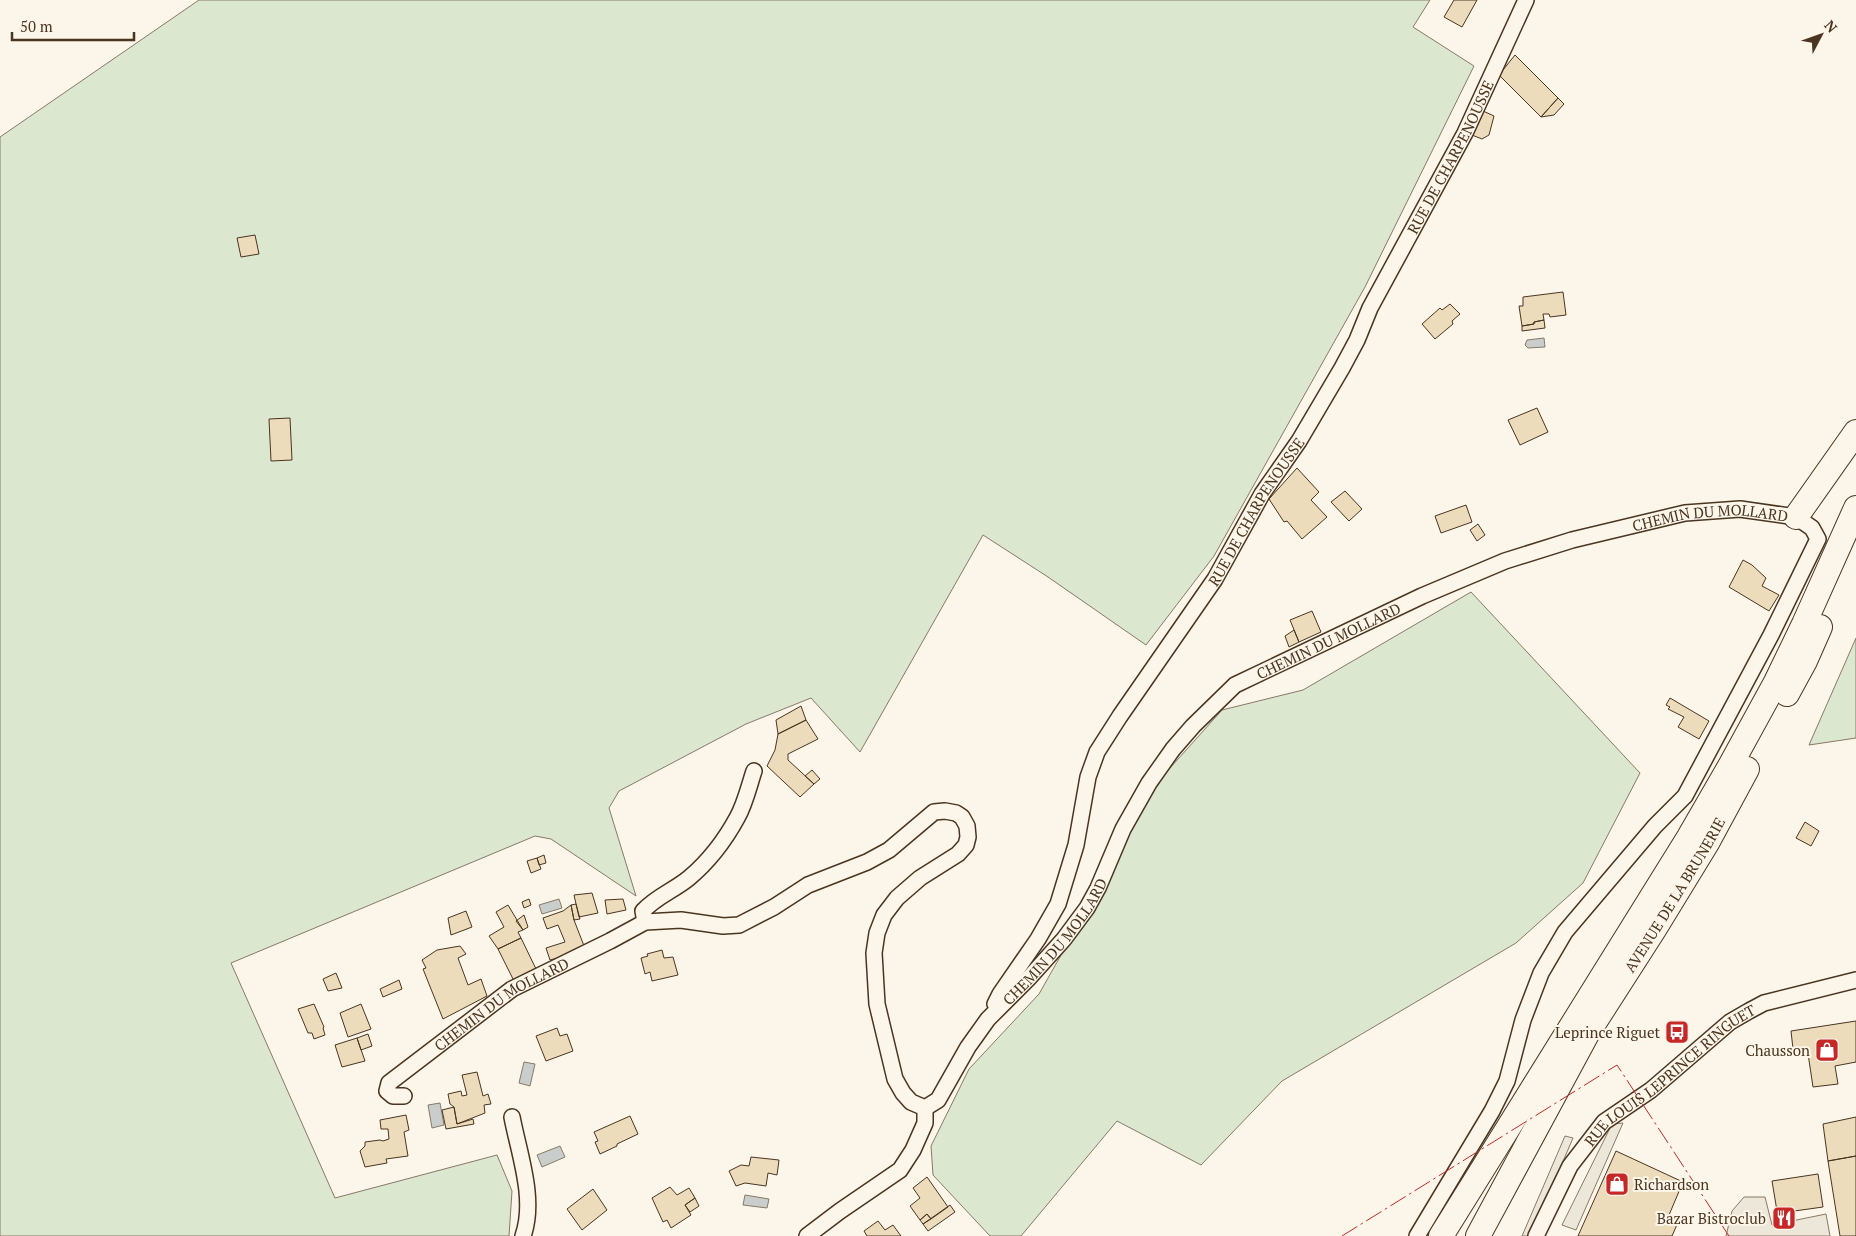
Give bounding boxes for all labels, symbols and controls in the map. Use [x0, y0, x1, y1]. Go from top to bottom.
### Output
scale bar [12, 10, 135, 42]
north arrow [1796, 10, 1846, 60]
text: 50 m [20, 16, 53, 36]
text: N [1821, 16, 1842, 37]
street label: RUE DE CHARPENOUSSE [1402, 77, 1498, 237]
street label: RUE DE CHARPENOUSSE [1203, 433, 1308, 590]
street label: CHEMIN DU MOLLARD [1630, 499, 1789, 535]
street label: CHEMIN DU MOLLARD [1253, 598, 1404, 683]
street label: AVENUE DE LA BRUNERIE [1619, 814, 1729, 976]
street label: CHEMIN DU MOLLARD [998, 875, 1111, 1009]
street label: CHEMIN DU MOLLARD [430, 953, 572, 1055]
street label: RUE LOUIS LEPRINCE RINGUET [1579, 1000, 1759, 1150]
bus stop icon: Leprince Riguet [1664, 1019, 1690, 1045]
place label: Leprince Riguet [1555, 1022, 1660, 1042]
shop icon: Chausson [1814, 1037, 1840, 1063]
place label: Chausson [1745, 1040, 1810, 1060]
shop icon: Richardson [1604, 1171, 1630, 1197]
place label: Richardson [1634, 1174, 1709, 1194]
restaurant icon: Bazar Bistroclub [1771, 1205, 1797, 1231]
place label: Bazar Bistroclub [1657, 1208, 1766, 1228]

